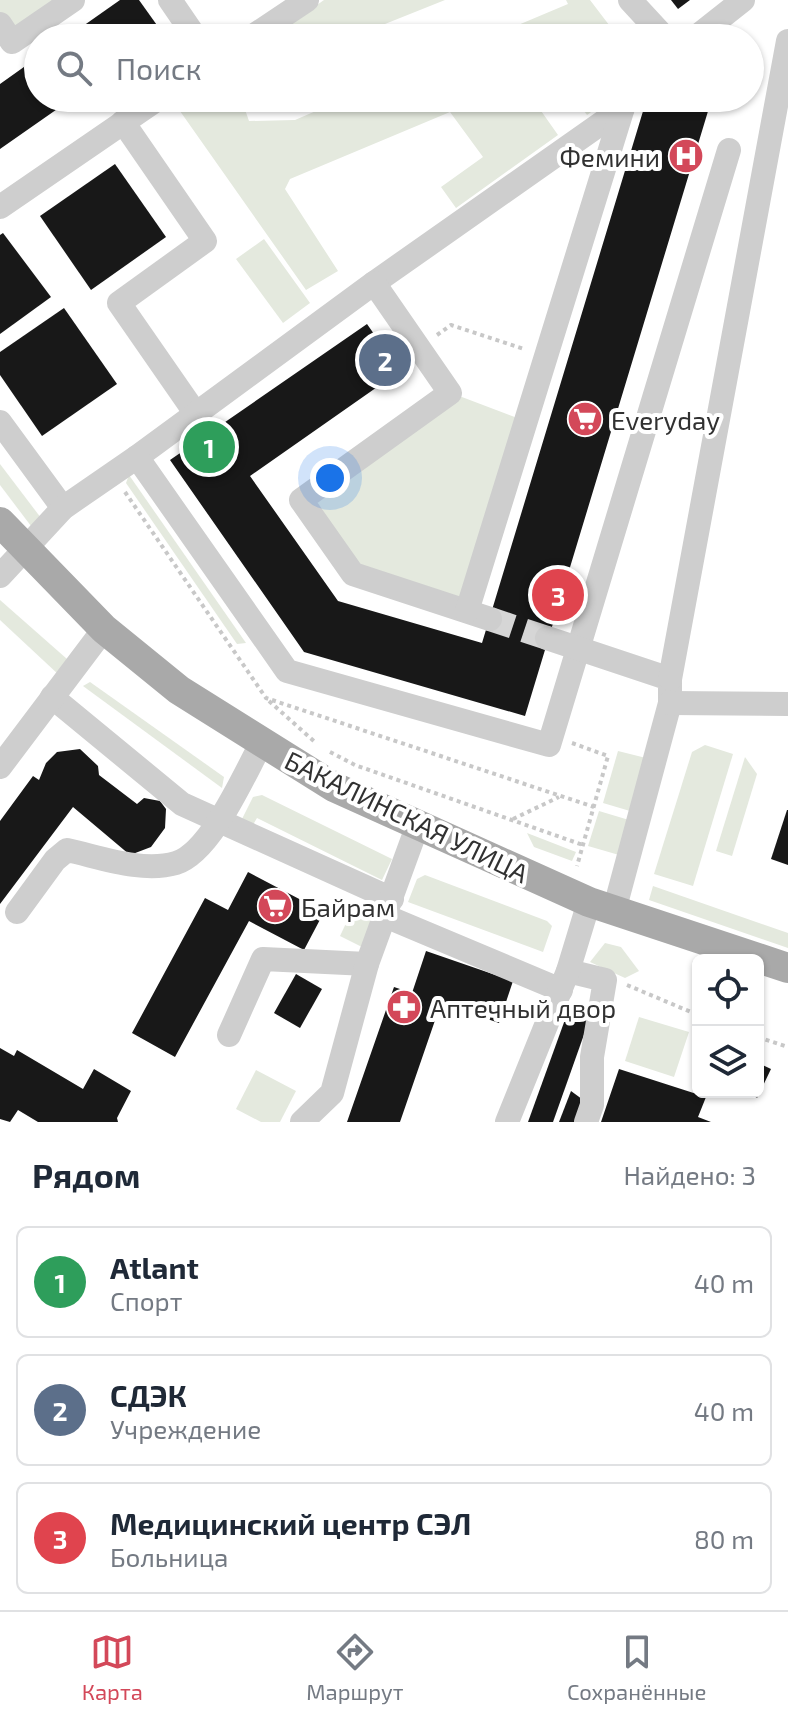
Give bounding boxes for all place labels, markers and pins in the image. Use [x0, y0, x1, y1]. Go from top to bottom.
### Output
hospital icon: Фемини [667, 137, 705, 175]
place label: Фемини [559, 141, 660, 172]
pin: 2 [359, 330, 411, 390]
supermarket icon: Everyday [566, 400, 604, 438]
place label: Everyday [611, 404, 720, 435]
pin: 1 [183, 417, 235, 477]
pin: 3 [532, 565, 584, 625]
supermarket icon: Байрам [256, 887, 294, 925]
place label: Байрам [301, 891, 395, 922]
pharmacy icon: Аптечный двор [385, 988, 423, 1026]
place label: Аптечный двор [430, 992, 616, 1023]

